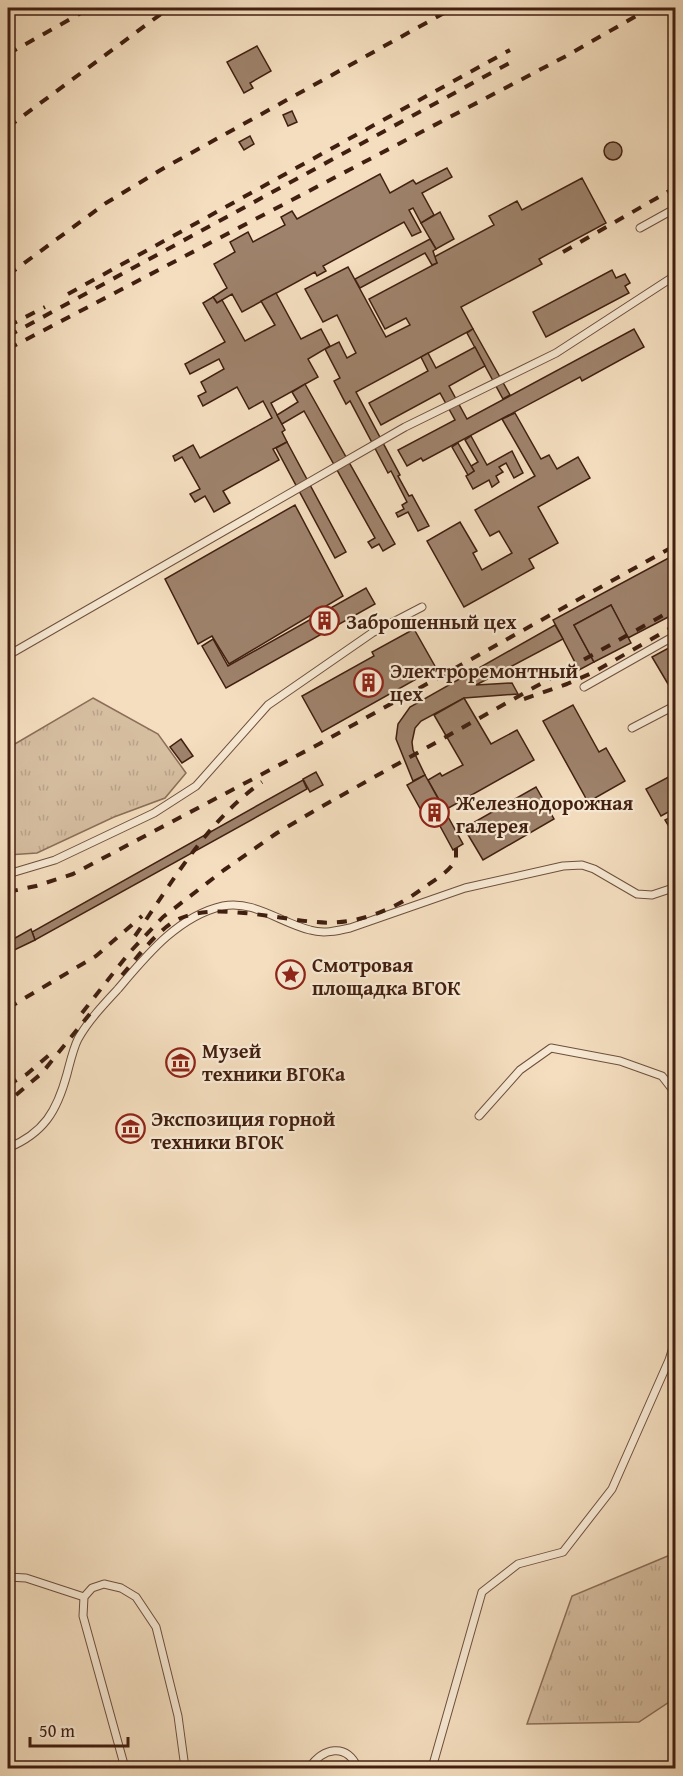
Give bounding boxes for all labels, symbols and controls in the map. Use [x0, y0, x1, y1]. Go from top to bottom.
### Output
building icon: Заброшенный цех [309, 605, 341, 637]
place label: Заброшенный цех [346, 607, 517, 636]
place label: Электроремонтный цех [390, 656, 579, 708]
building icon: Электроремонтный цех [353, 666, 385, 698]
place label: Железнодорожная галерея [455, 788, 634, 840]
building icon: Железнодорожная галерея [419, 797, 451, 829]
place label: Смотровая площадка ВГОК [312, 950, 461, 1002]
place icon: Смотровая площадка ВГОК [275, 959, 307, 991]
place label: Музей техники ВГОКа [202, 1036, 346, 1088]
museum icon: Музей техники ВГОКа [165, 1046, 197, 1078]
place label: Экспозиция горной техники ВГОК [151, 1104, 336, 1156]
museum icon: Экспозиция горной техники ВГОК [114, 1113, 146, 1145]
scale bar [30, 1710, 128, 1748]
text: 50 m [39, 1717, 75, 1744]

